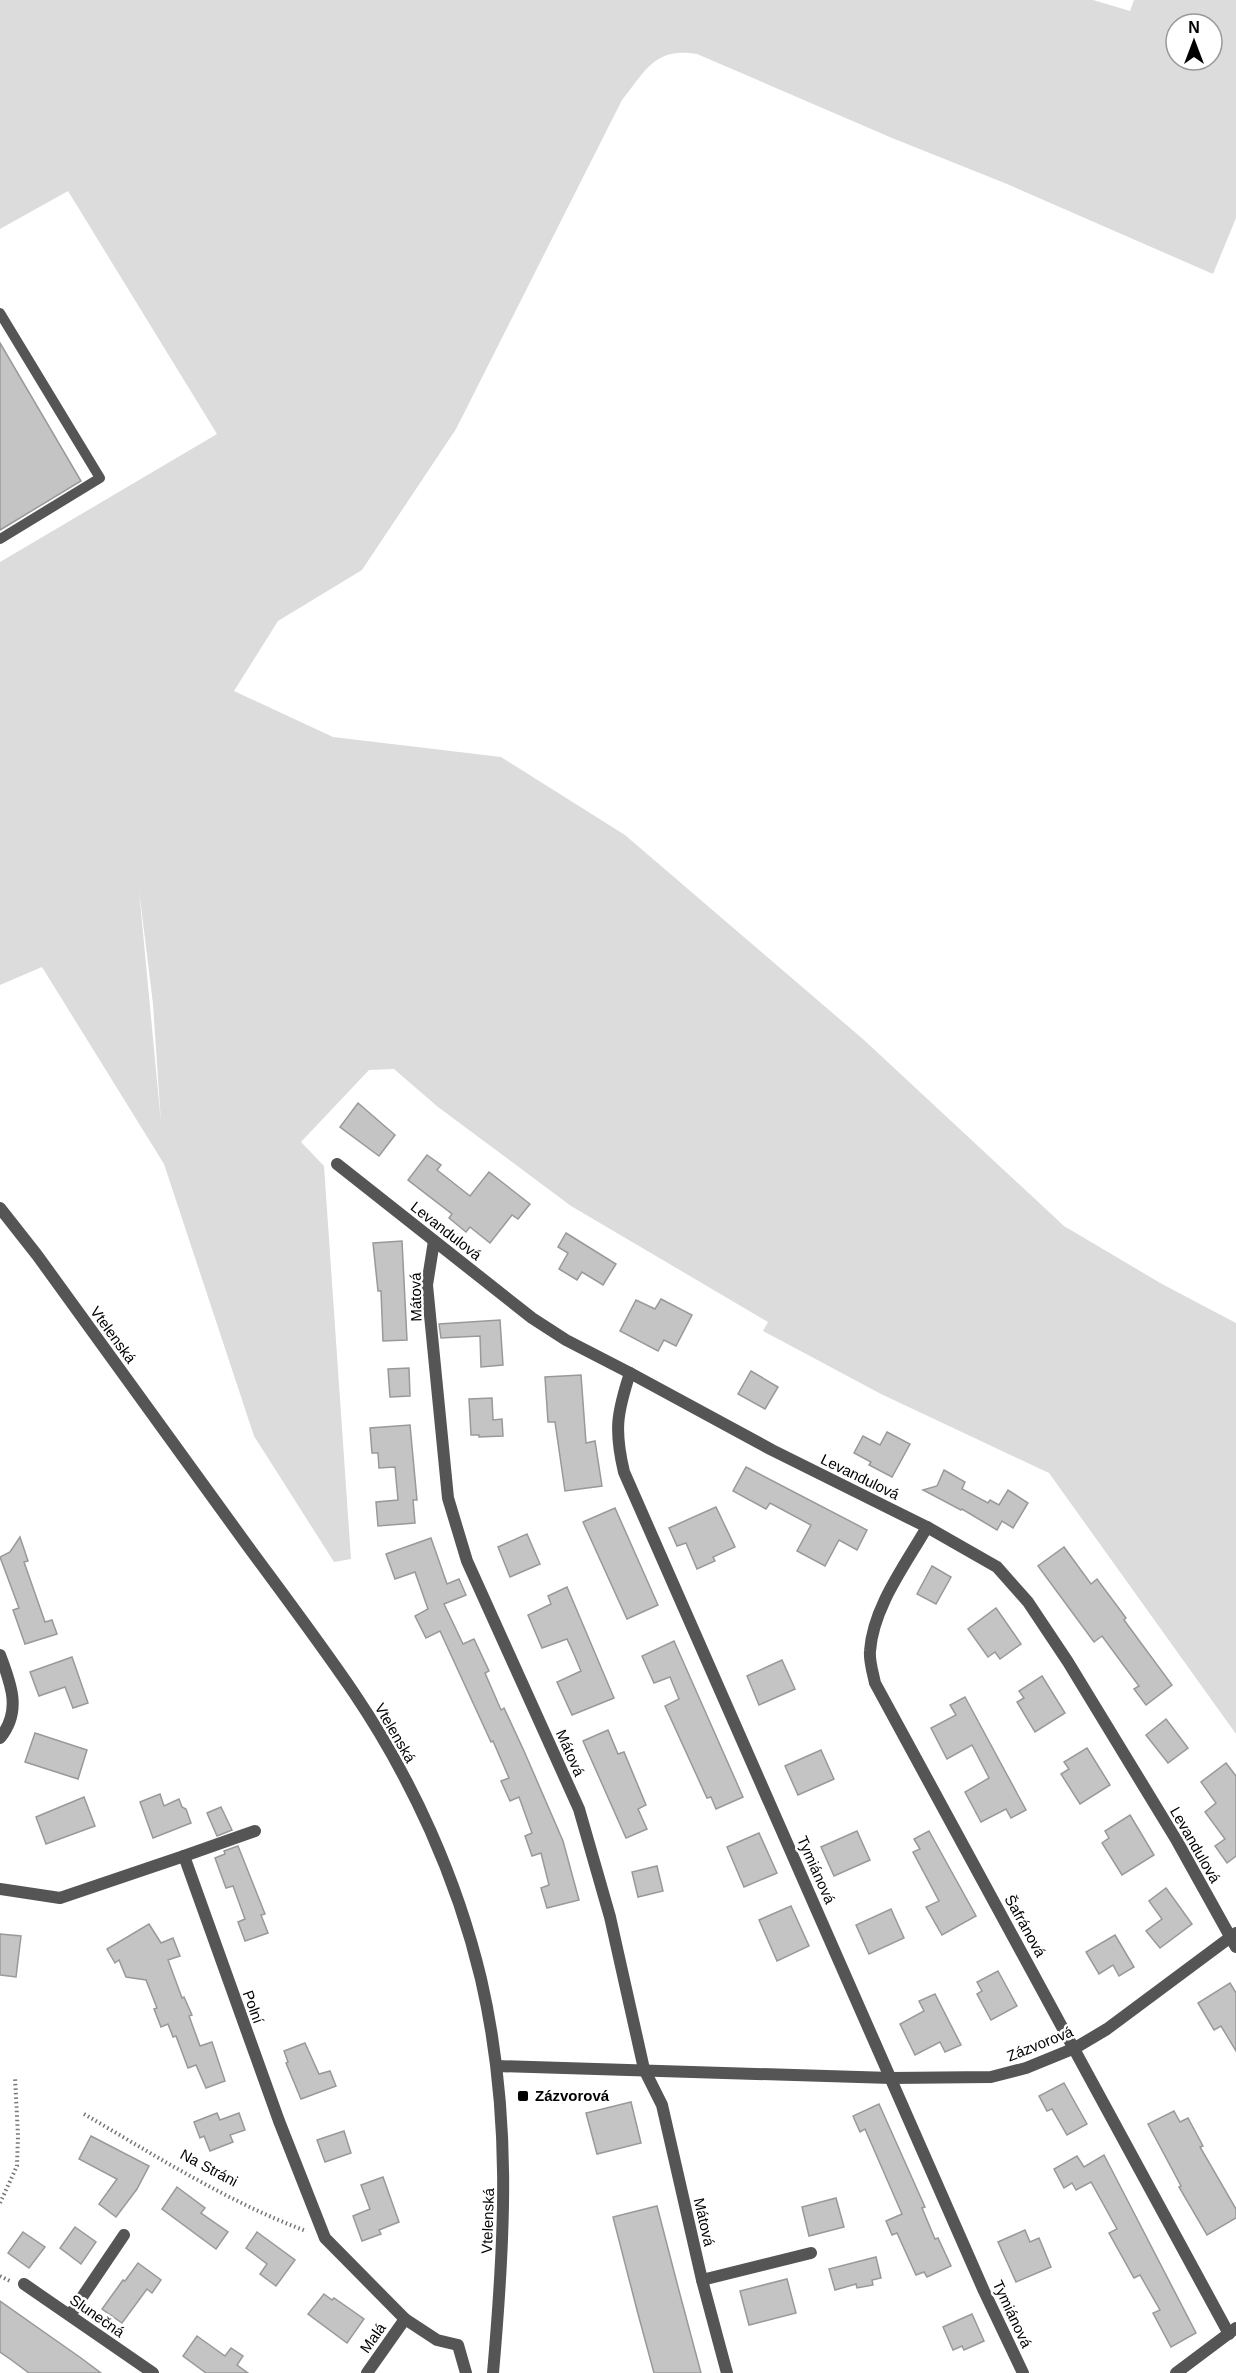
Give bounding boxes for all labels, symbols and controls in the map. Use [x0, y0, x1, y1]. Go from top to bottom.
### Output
north arrow [1164, 12, 1224, 72]
text: N [1188, 19, 1200, 36]
street label: Levandulová [408, 1198, 486, 1264]
street label: Mátová [407, 1272, 424, 1322]
street label: Vtelenská [87, 1303, 140, 1367]
street label: Levandulová [818, 1450, 903, 1503]
street label: Vtelenská [372, 1700, 420, 1766]
street label: Mátová [553, 1727, 588, 1779]
street label: Levandulová [1167, 1804, 1224, 1886]
street label: Tymiánová [794, 1833, 839, 1907]
street label: Šafránová [1001, 1892, 1050, 1960]
street label: Polní [240, 1988, 268, 2027]
street label: Zázvorová [1004, 2022, 1076, 2065]
place label: Zázvorová [535, 2087, 610, 2104]
marker: Zázvorová [516, 2089, 530, 2103]
street label: Na Stráni [178, 2145, 241, 2190]
street label: Vtelenská [478, 2187, 497, 2254]
street label: Mátová [691, 2196, 718, 2248]
street label: Tymiánová [989, 2277, 1036, 2351]
street label: Slunečná [67, 2291, 128, 2341]
street label: Malá [356, 2319, 389, 2356]

